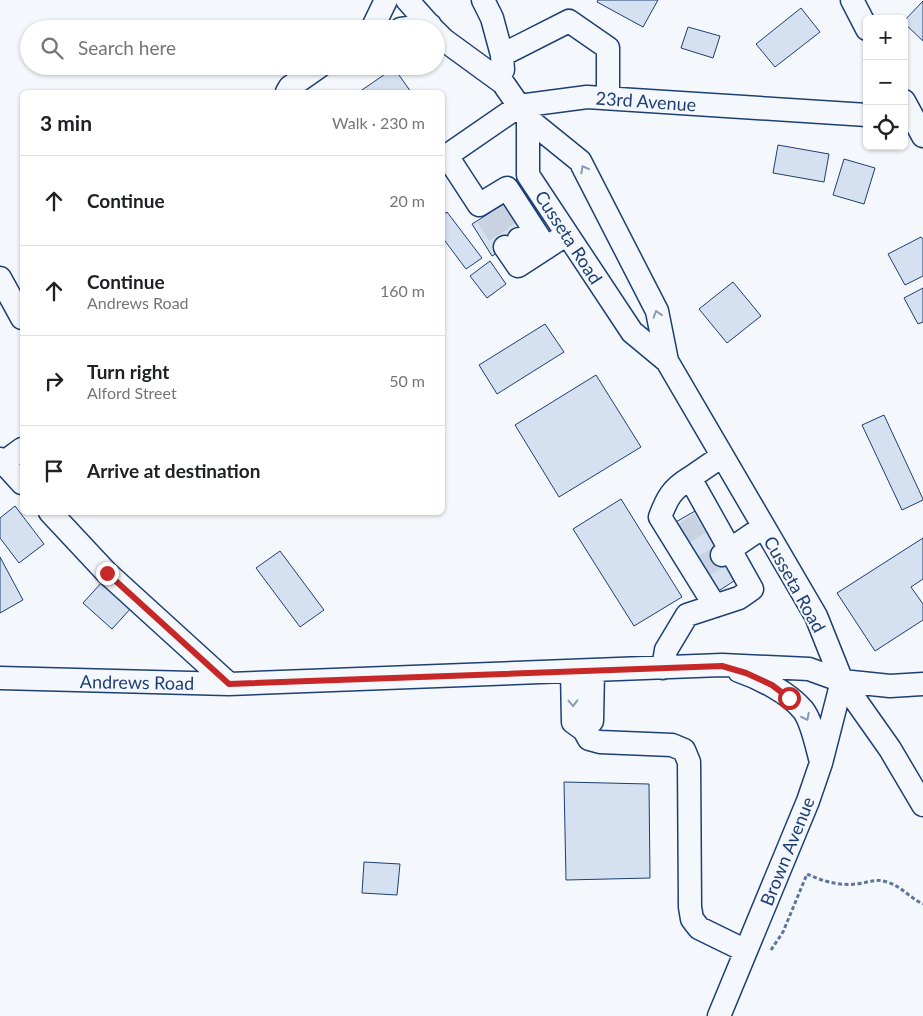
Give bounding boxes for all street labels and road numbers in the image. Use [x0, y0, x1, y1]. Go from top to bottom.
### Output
street label: 23rd Avenue [595, 87, 697, 115]
street label: Cusseta Road [531, 186, 607, 288]
street label: Cusseta Road [759, 532, 831, 636]
street label: Andrews Road [80, 670, 194, 694]
street label: Brown Avenue [755, 793, 819, 909]

